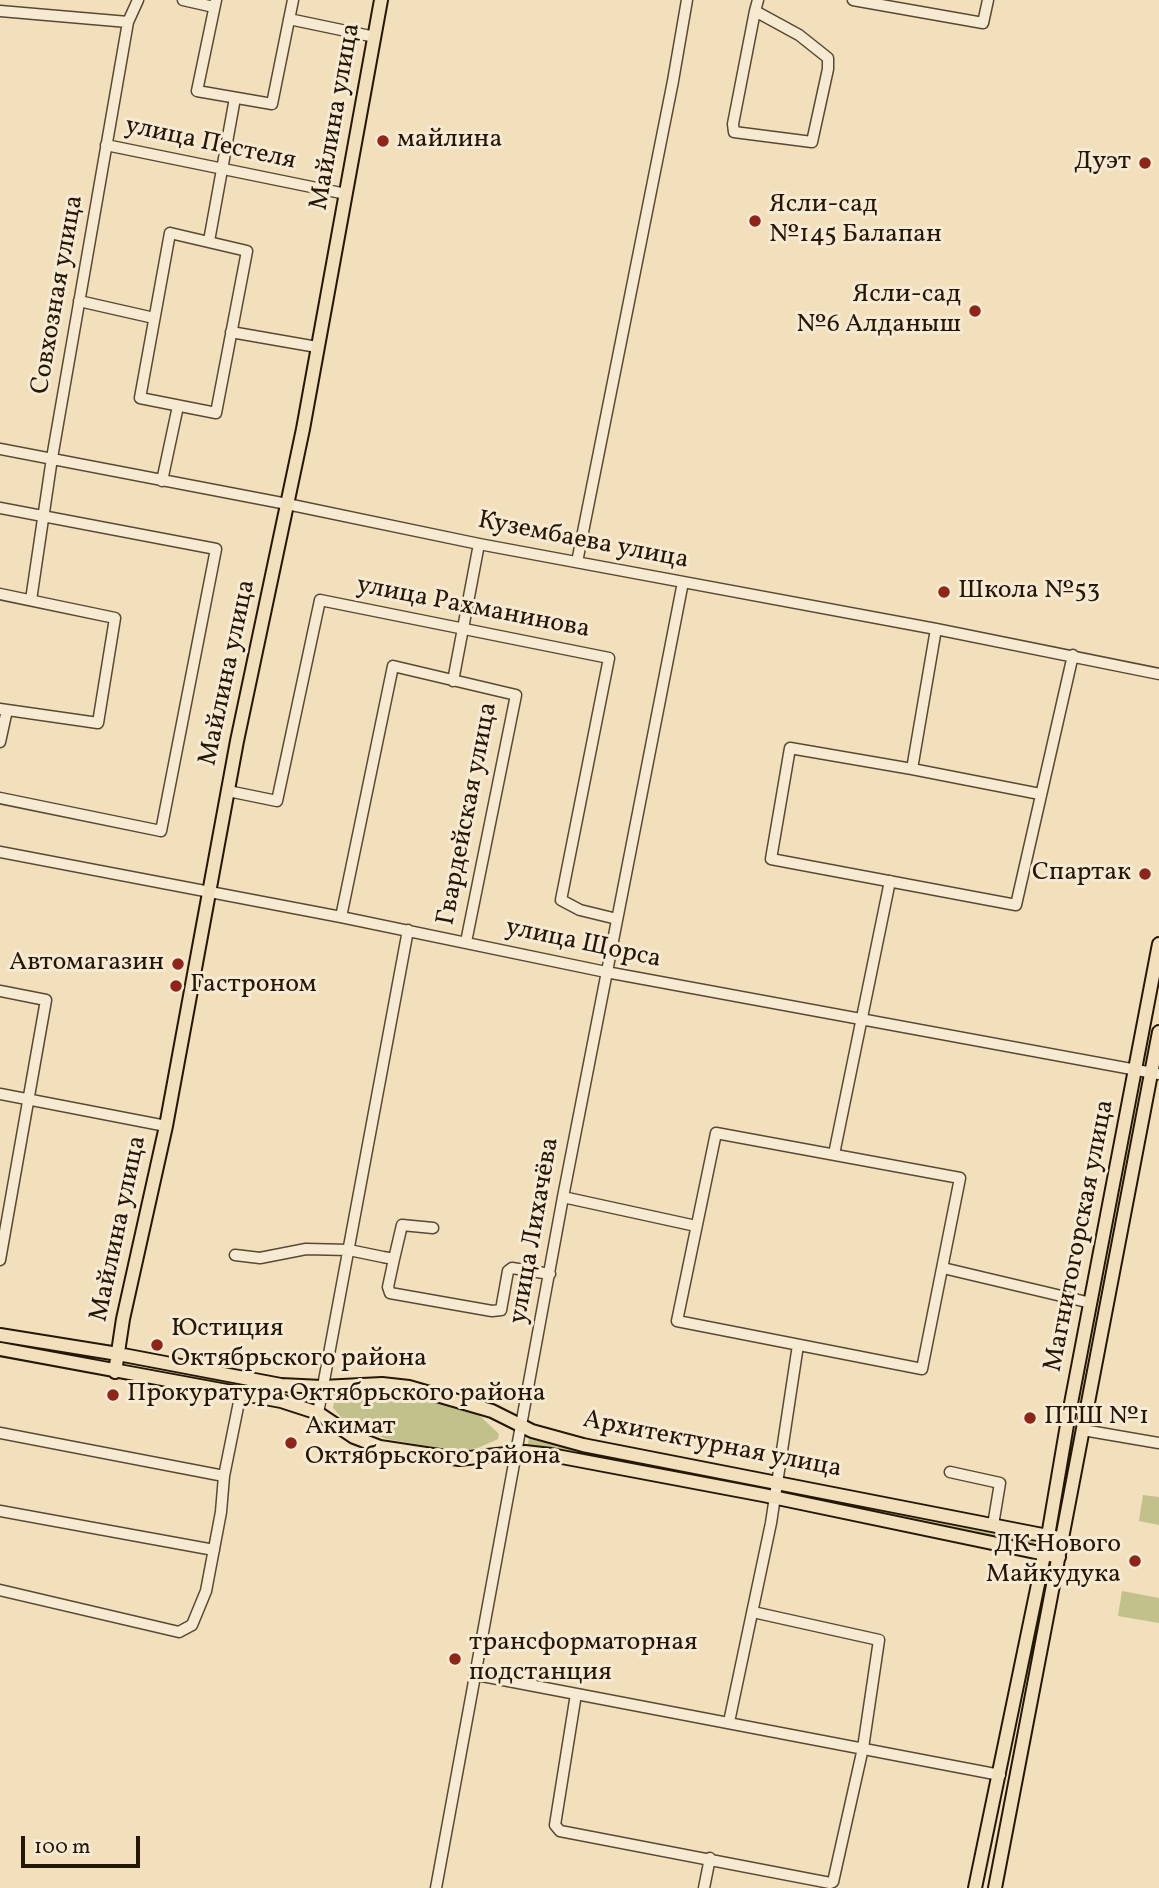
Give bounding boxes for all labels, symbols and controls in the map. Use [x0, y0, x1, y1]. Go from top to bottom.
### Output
street label: Майлина улица [305, 21, 369, 213]
street label: улица Пестеля [122, 112, 298, 178]
place label: майлина [397, 125, 502, 157]
marker: майлина [375, 133, 391, 149]
place label: Дуэт [1074, 147, 1131, 179]
marker: Дуэт [1137, 155, 1153, 171]
place label: Ясли-сад №145 Балапан [769, 190, 942, 252]
street label: Совхозная улица [26, 193, 92, 397]
marker: Ясли-сад №145 Балапан [747, 213, 763, 229]
place label: Ясли-сад №6 Алданыш [796, 280, 961, 342]
marker: Ясли-сад №6 Алданыш [967, 303, 983, 319]
street label: Кузембаева улица [475, 506, 691, 578]
street label: улица Рахманинова [354, 571, 592, 647]
place label: Школа №53 [958, 576, 1100, 608]
street label: Майлина улица [194, 577, 264, 769]
marker: Школа №53 [936, 584, 952, 600]
street label: Гвардейская улица [432, 700, 506, 928]
place label: Спартак [1032, 858, 1131, 890]
marker: Спартак [1137, 866, 1153, 882]
street label: улица Щорса [502, 913, 664, 977]
place label: Автомагазин [9, 948, 164, 980]
marker: Автомагазин [170, 956, 186, 972]
place label: Гастроном [190, 970, 317, 1002]
marker: Гастроном [168, 978, 184, 994]
street label: Магнитогорская улица [1039, 1097, 1123, 1375]
street label: Майлина улица [85, 1133, 155, 1325]
street label: улица Лихачёва [504, 1135, 568, 1327]
place label: Юстиция Октябрьского района [171, 1314, 427, 1376]
marker: Юстиция Октябрьского района [149, 1337, 165, 1353]
place label: Прокуратура Октябрьского района [127, 1379, 546, 1411]
marker: Прокуратура Октябрьского района [105, 1387, 121, 1403]
place label: ПТШ №1 [1044, 1402, 1149, 1434]
street label: Архитектурная улица [580, 1406, 844, 1486]
marker: ПТШ №1 [1022, 1410, 1038, 1426]
place label: Акимат Октябрьского района [305, 1412, 561, 1474]
marker: Акимат Октябрьского района [283, 1435, 299, 1451]
place label: ДК Нового Майкудука [986, 1530, 1121, 1592]
marker: ДК Нового Майкудука [1127, 1553, 1143, 1569]
place label: трансформаторная подстанция [469, 1628, 698, 1690]
marker: трансформаторная подстанция [447, 1651, 463, 1667]
scale bar [24, 1822, 144, 1866]
text: 100 m [34, 1833, 91, 1862]

